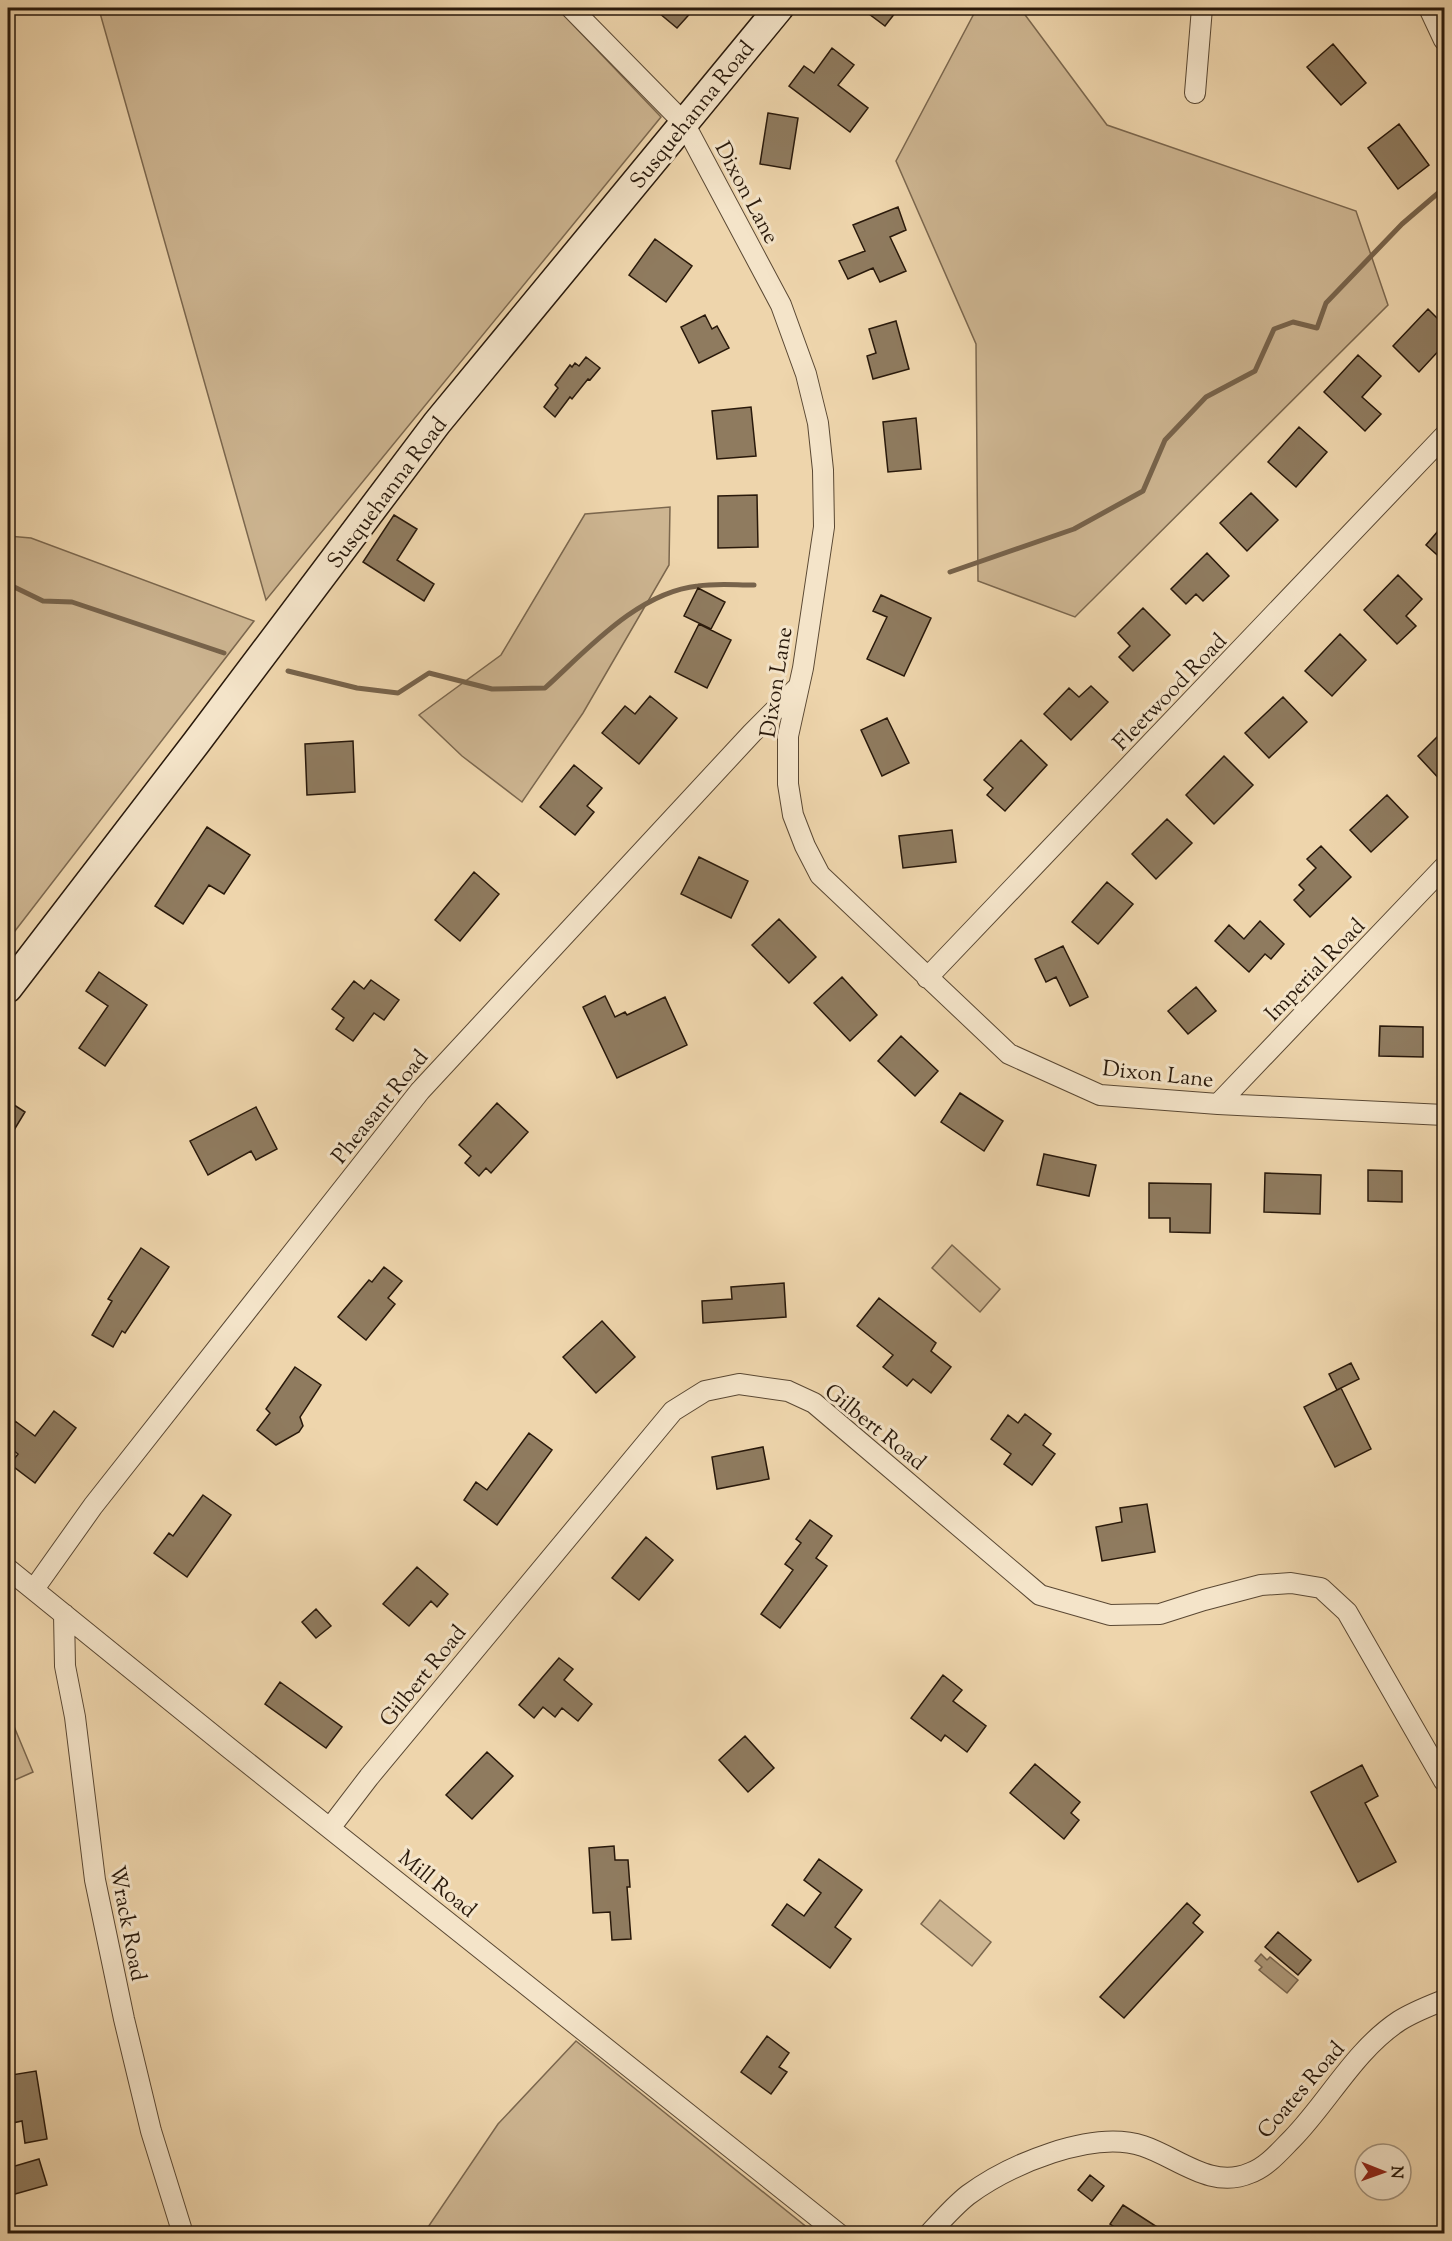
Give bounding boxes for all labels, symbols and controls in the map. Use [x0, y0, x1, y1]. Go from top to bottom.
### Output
street label: Susquehanna Road [623, 35, 763, 197]
street label: Dixon Lane [705, 137, 786, 250]
street label: Susquehanna Road [321, 411, 456, 576]
street label: Dixon Lane [753, 625, 803, 740]
street label: Fleetwood Road [1107, 627, 1236, 759]
street label: Imperial Road [1259, 912, 1374, 1030]
street label: Pheasant Road [325, 1044, 437, 1172]
street label: Dixon Lane [1100, 1054, 1215, 1098]
street label: Gilbert Road [816, 1377, 932, 1479]
street label: Gilbert Road [373, 1619, 475, 1735]
street label: Mill Road [390, 1844, 482, 1927]
street label: Wrack Road [99, 1863, 153, 1984]
street label: Coates Road [1251, 2035, 1354, 2147]
north arrow [1353, 2142, 1413, 2202]
text: N [1384, 2166, 1407, 2179]

